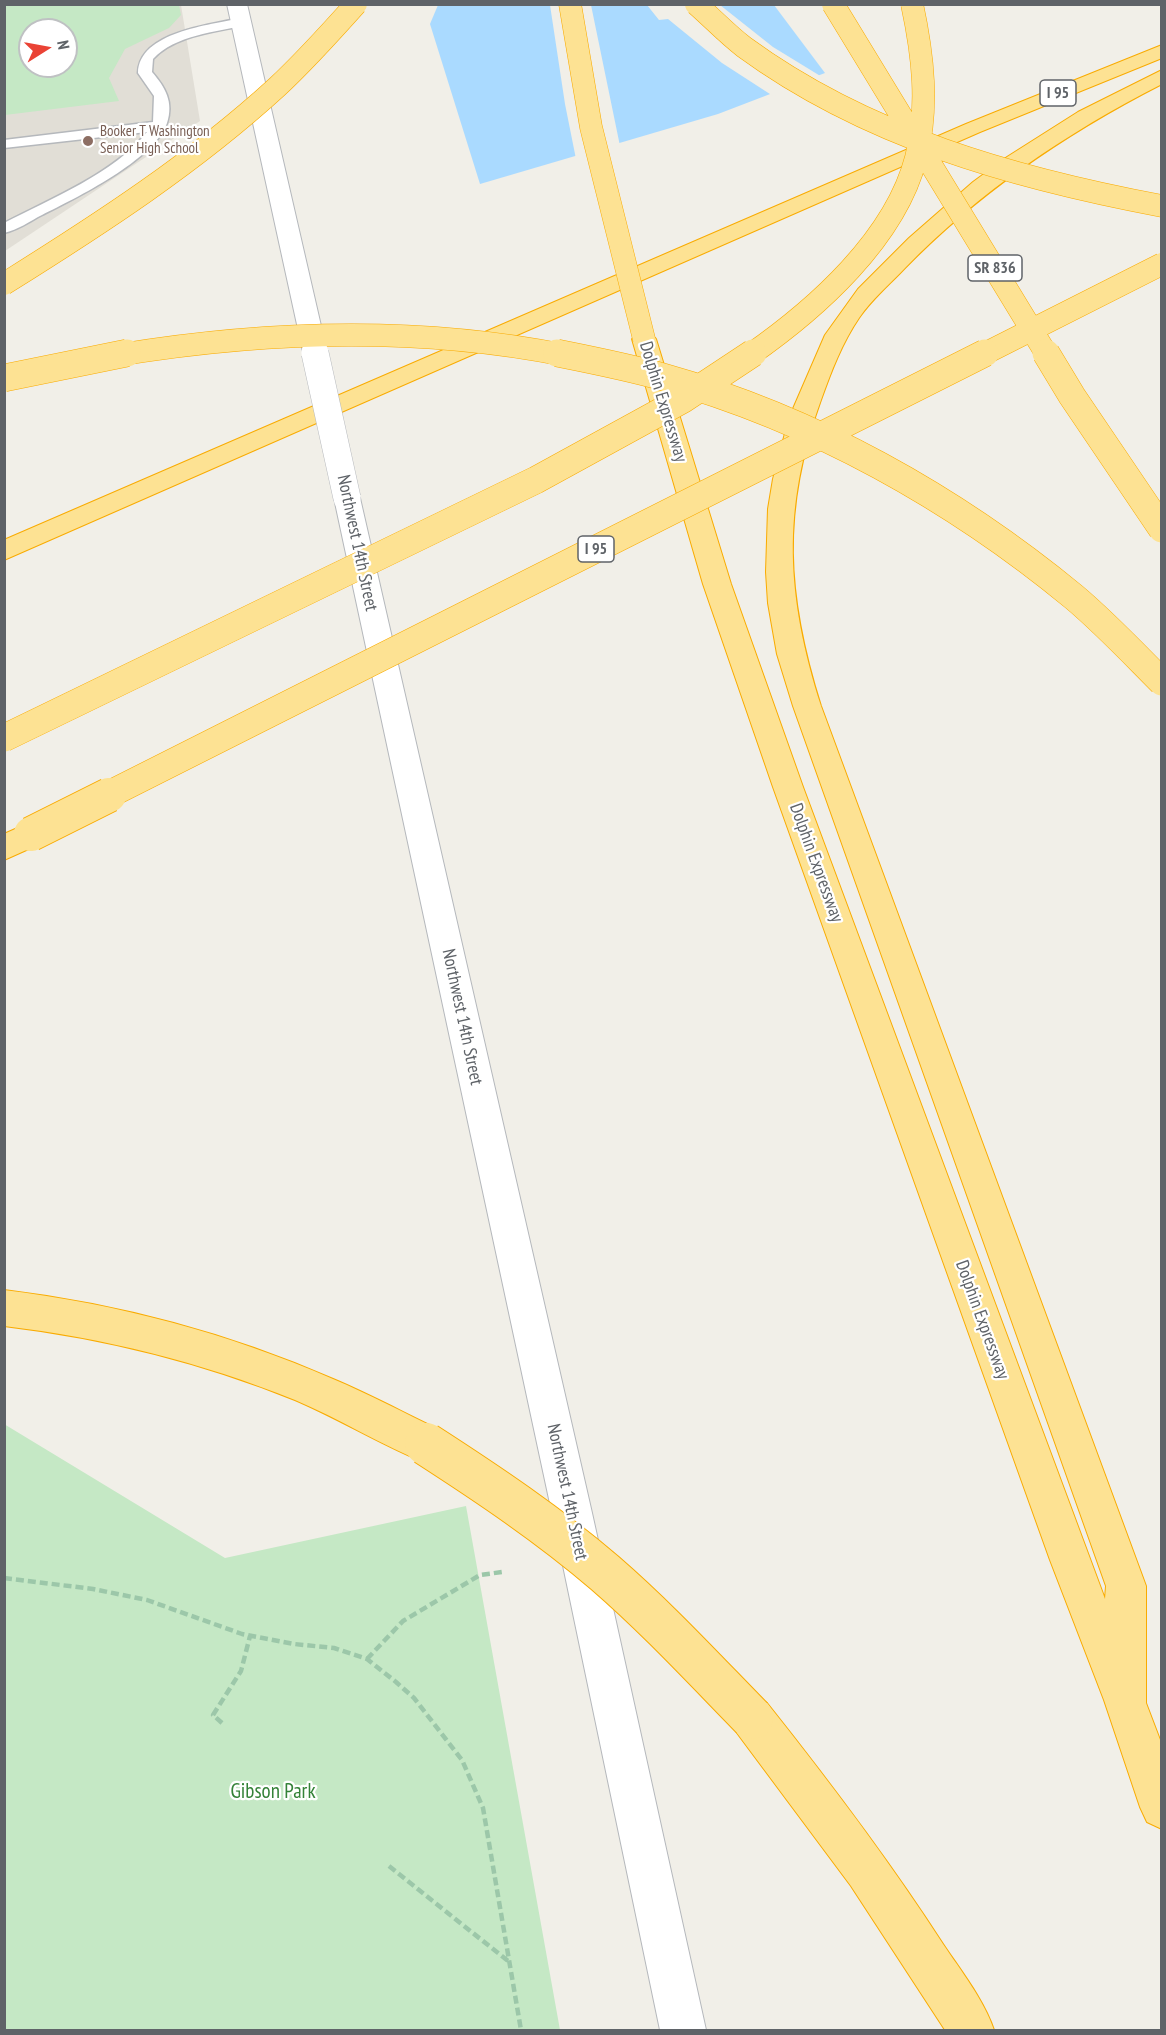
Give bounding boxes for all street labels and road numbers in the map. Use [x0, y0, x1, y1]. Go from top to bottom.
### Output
road number: I 95 [1040, 80, 1076, 106]
road number: SR 836 [968, 255, 1022, 281]
street label: Dolphin Expressway [634, 339, 692, 465]
street label: Northwest 14th Street [332, 473, 382, 613]
road number: I 95 [578, 536, 614, 562]
street label: Dolphin Expressway [784, 801, 848, 925]
street label: Northwest 14th Street [437, 947, 487, 1087]
street label: Dolphin Expressway [950, 1258, 1014, 1382]
street label: Northwest 14th Street [542, 1422, 592, 1562]

